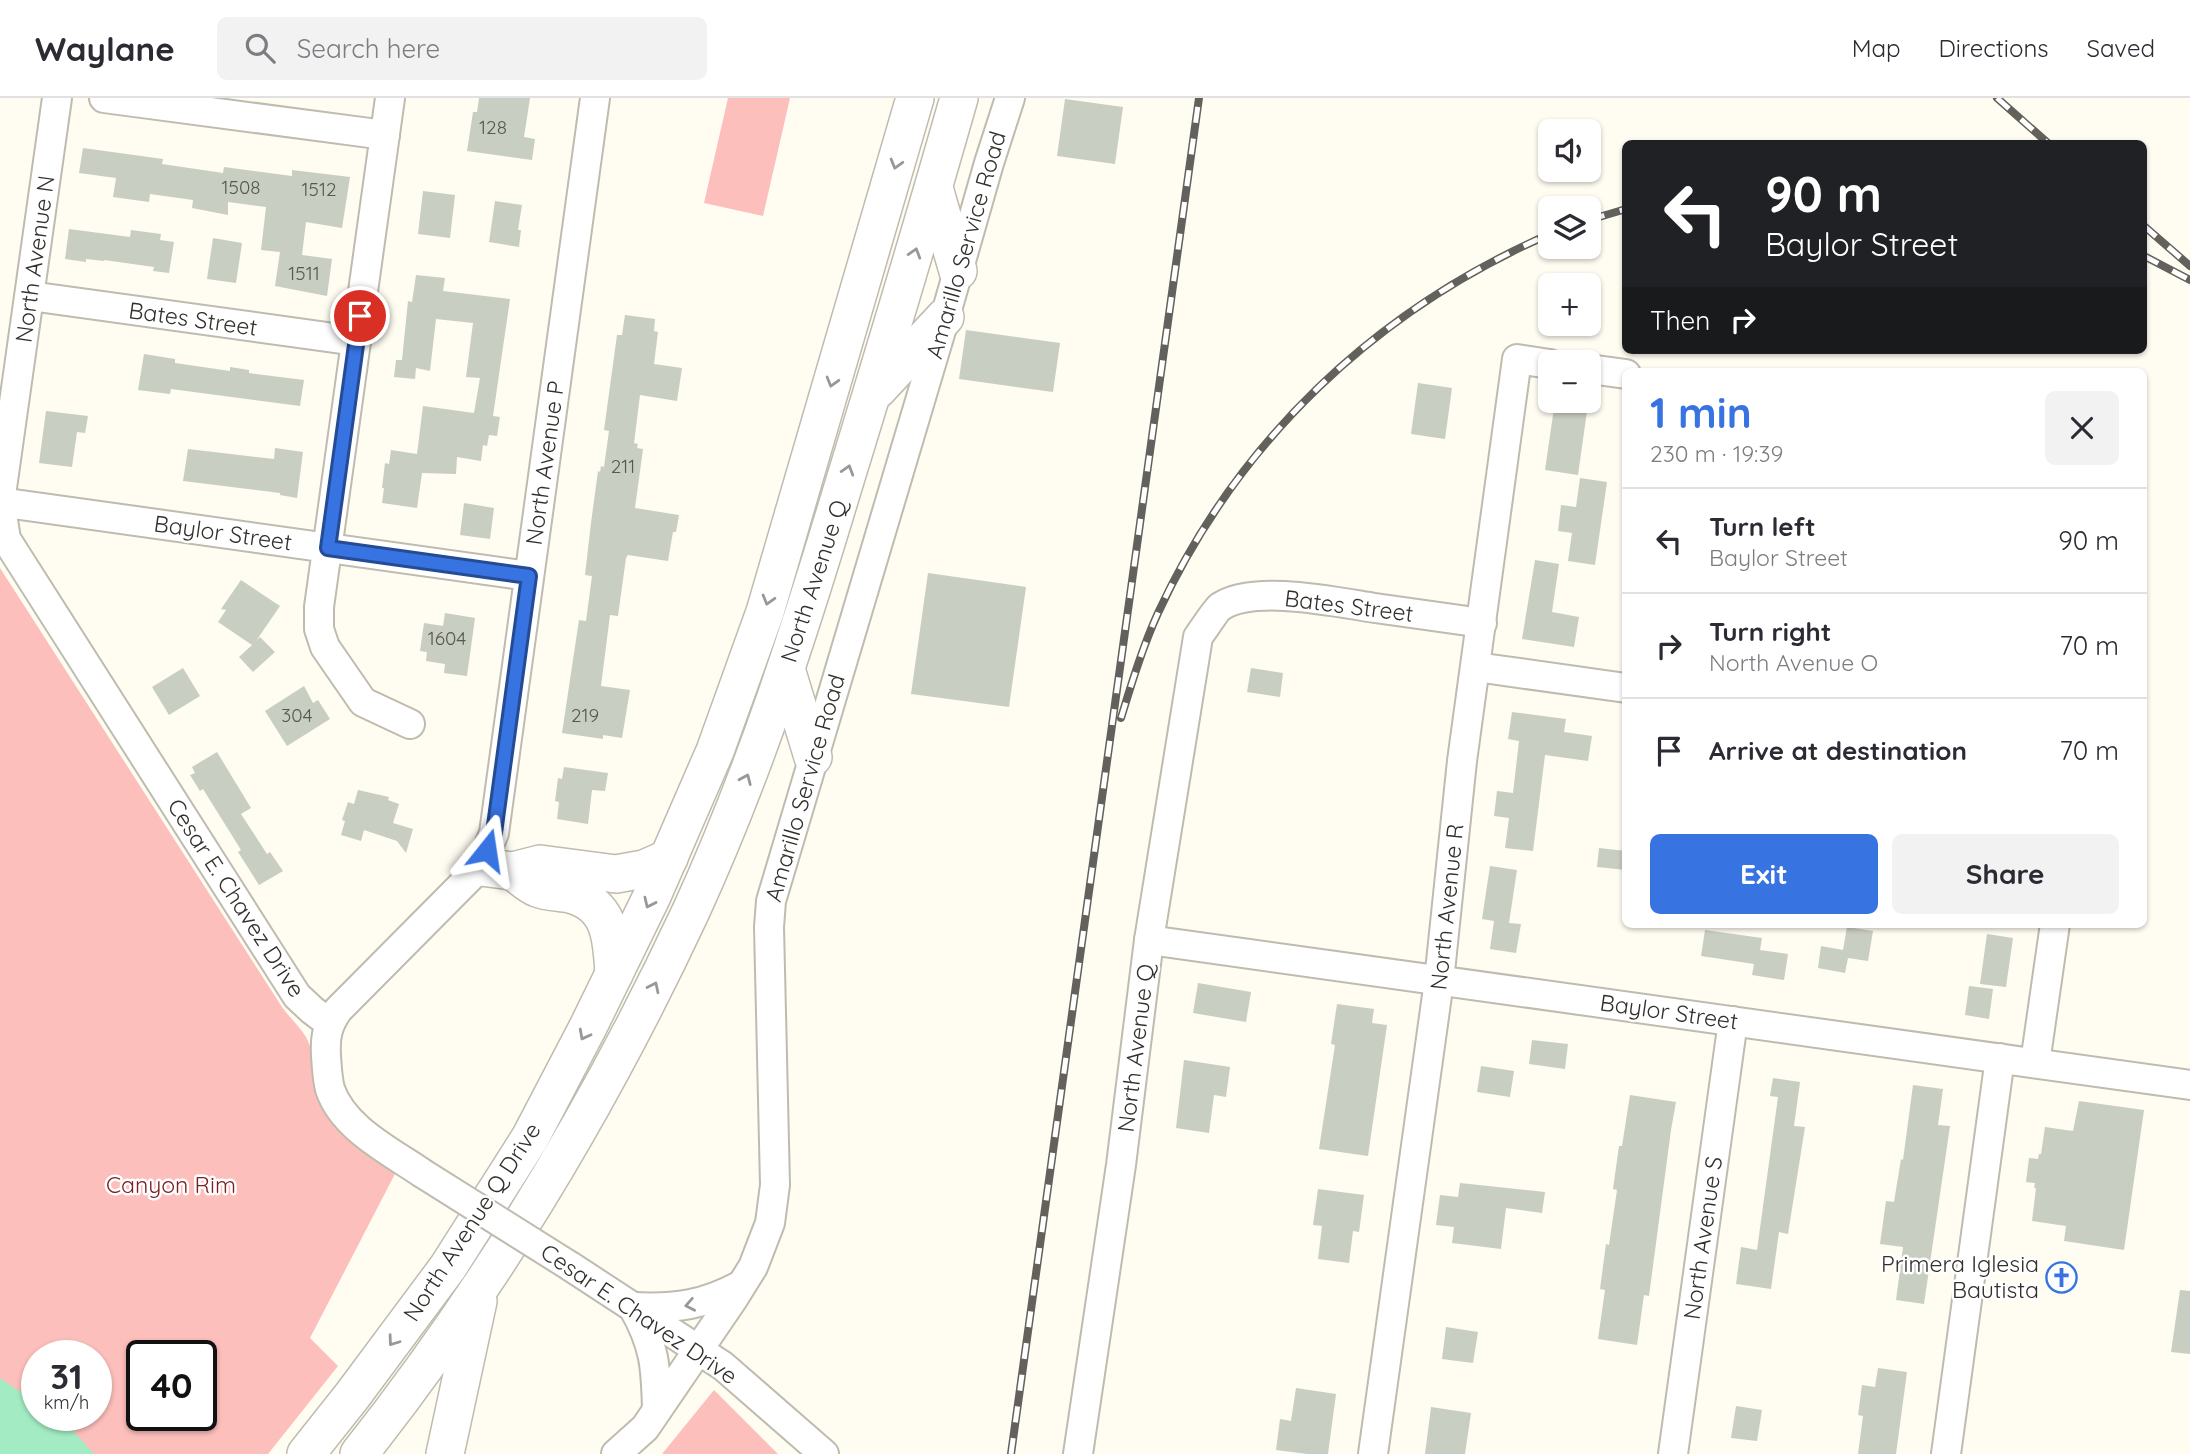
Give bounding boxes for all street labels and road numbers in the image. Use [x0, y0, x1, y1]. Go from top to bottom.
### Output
street label: Amarillo Service Road [919, 128, 1012, 362]
street label: North Avenue N [8, 174, 61, 344]
street label: Bates Street [127, 295, 259, 342]
street label: North Avenue P [519, 379, 570, 547]
street label: North Avenue Q [774, 495, 854, 666]
street label: Baylor Street [152, 508, 294, 557]
street label: Bates Street [1283, 583, 1415, 628]
street label: Amarillo Service Road [758, 671, 851, 905]
street label: Cesar E. Chavez Drive [161, 793, 311, 1002]
street label: North Avenue R [1423, 822, 1470, 991]
street label: North Avenue Q [1111, 961, 1160, 1134]
street label: Baylor Street [1598, 987, 1740, 1036]
street label: North Avenue Q Drive [397, 1117, 547, 1327]
street label: North Avenue S [1677, 1154, 1728, 1321]
street label: Cesar E. Chavez Drive [535, 1237, 743, 1390]

